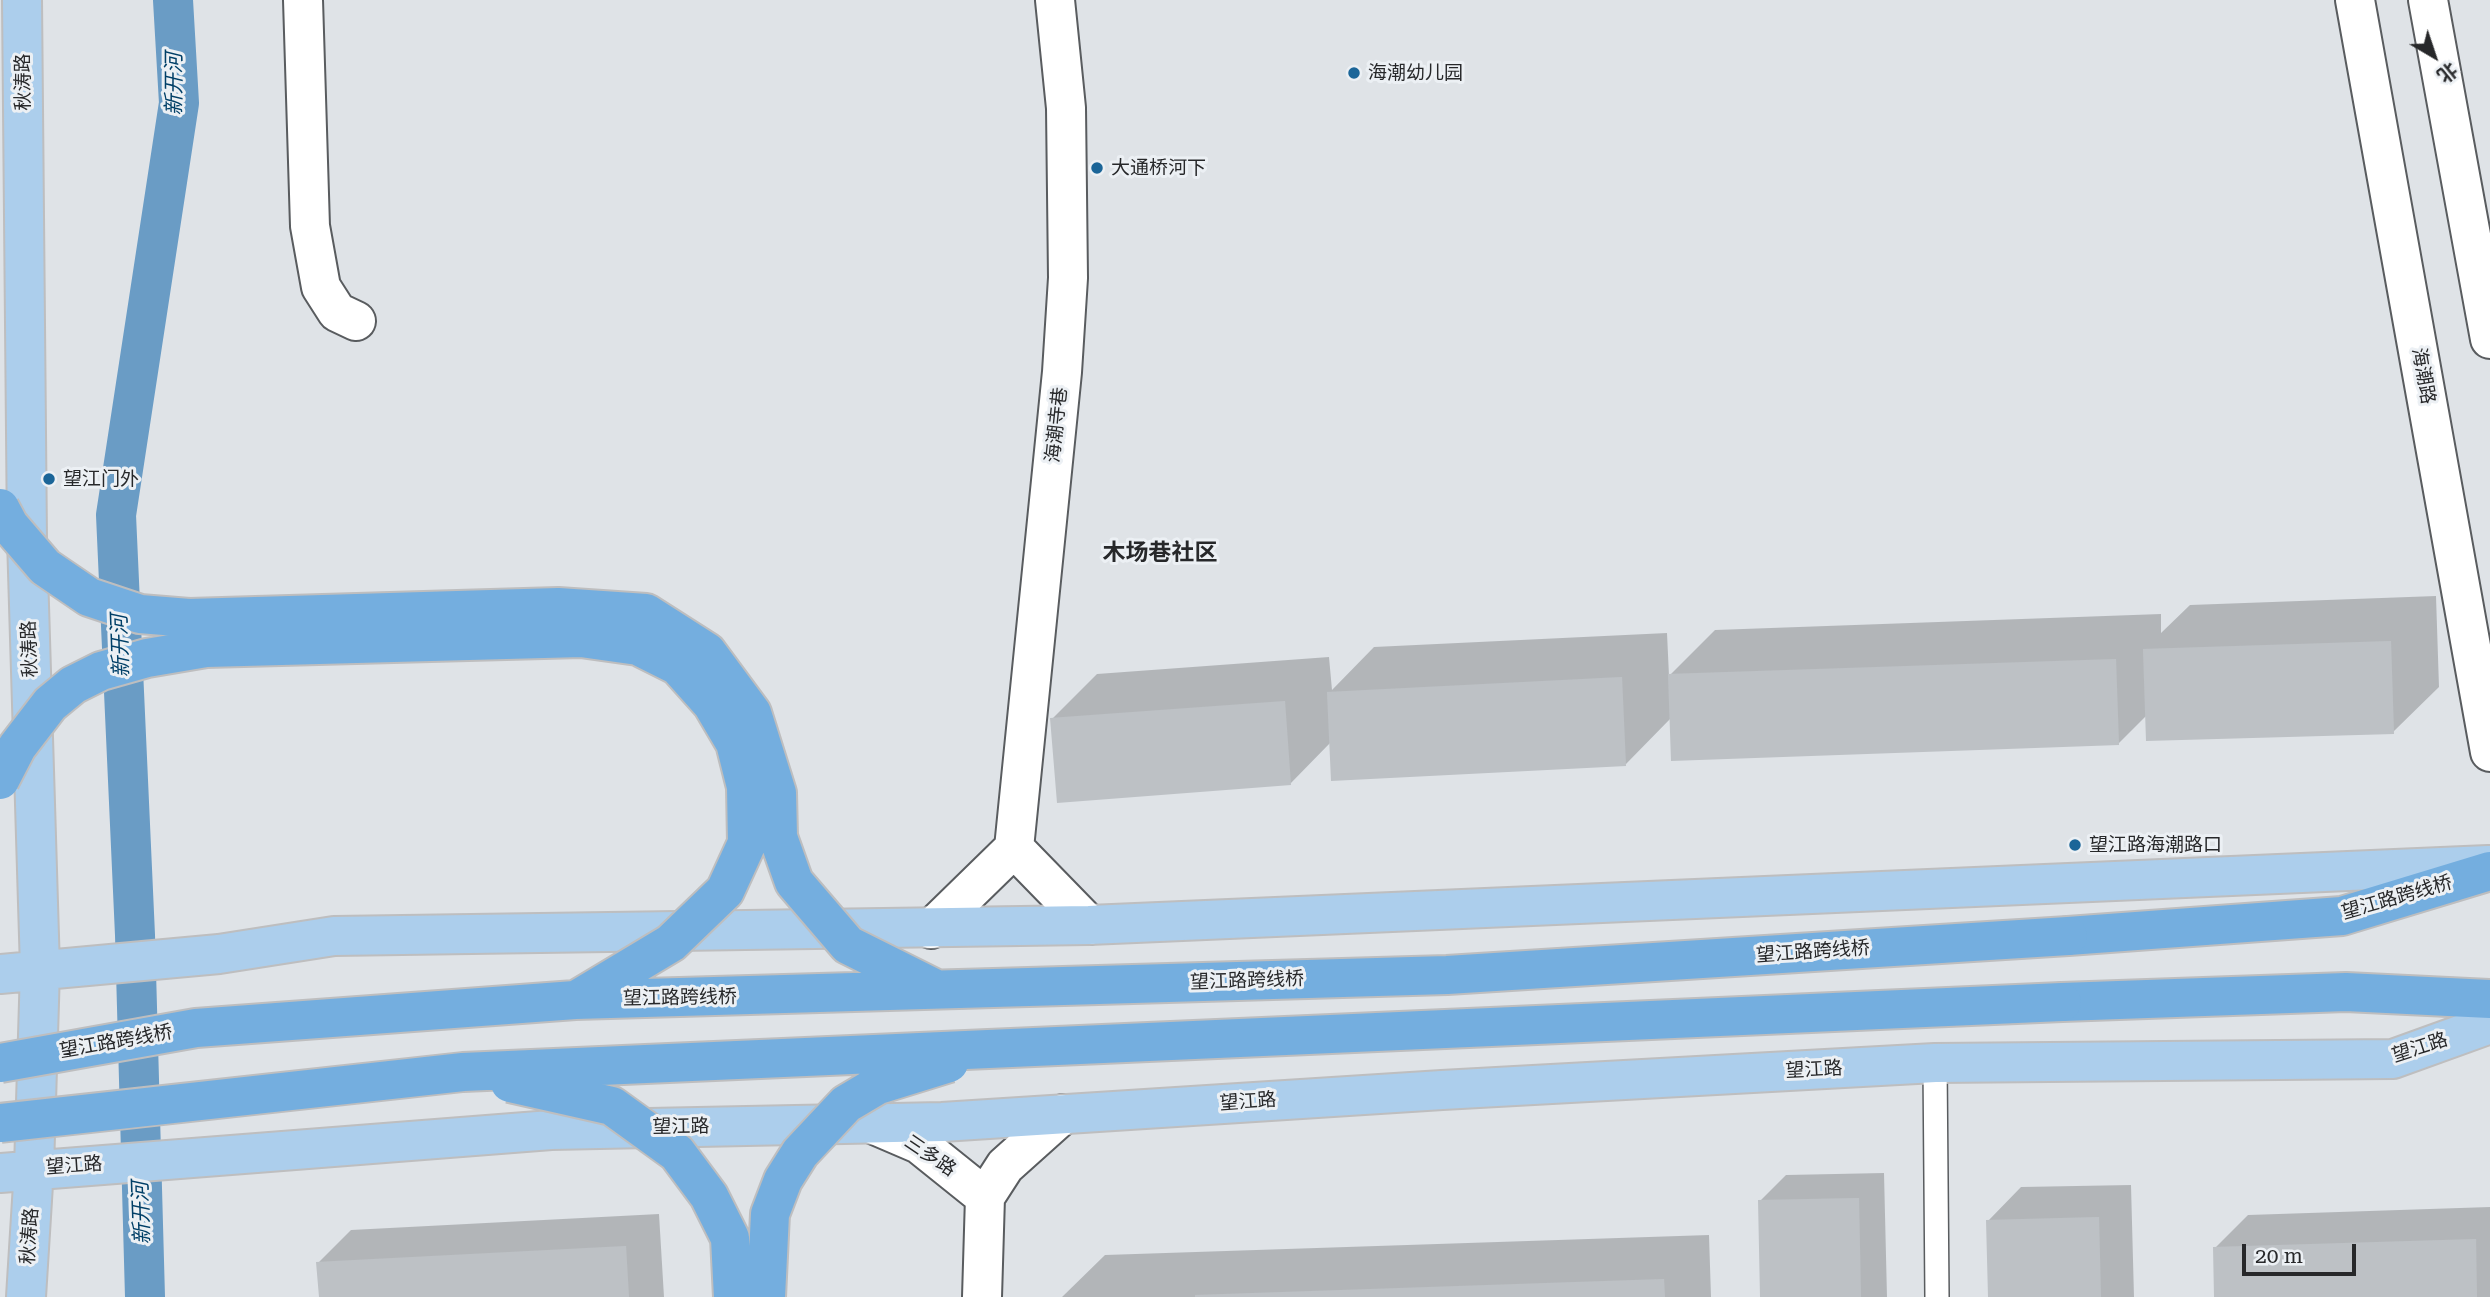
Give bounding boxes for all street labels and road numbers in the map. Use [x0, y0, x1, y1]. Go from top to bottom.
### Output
street label: 秋涛路 [12, 54, 34, 110]
street label: 海潮路 [2407, 346, 2439, 406]
street label: 海潮寺巷 [1042, 386, 1072, 464]
street label: 秋涛路 [18, 620, 42, 678]
street label: 望江路跨线桥 [2339, 871, 2455, 925]
street label: 望江路跨线桥 [1755, 937, 1871, 967]
street label: 望江路跨线桥 [1190, 968, 1304, 994]
street label: 望江路跨线桥 [623, 986, 737, 1010]
street label: 望江路跨线桥 [58, 1021, 174, 1063]
street label: 望江路 [2389, 1028, 2451, 1068]
street label: 望江路 [1785, 1057, 1843, 1083]
street label: 望江路 [1219, 1089, 1277, 1115]
street label: 望江路 [652, 1115, 710, 1139]
street label: 三多路 [900, 1131, 960, 1181]
street label: 望江路 [45, 1153, 103, 1179]
street label: 秋涛路 [17, 1207, 43, 1265]

